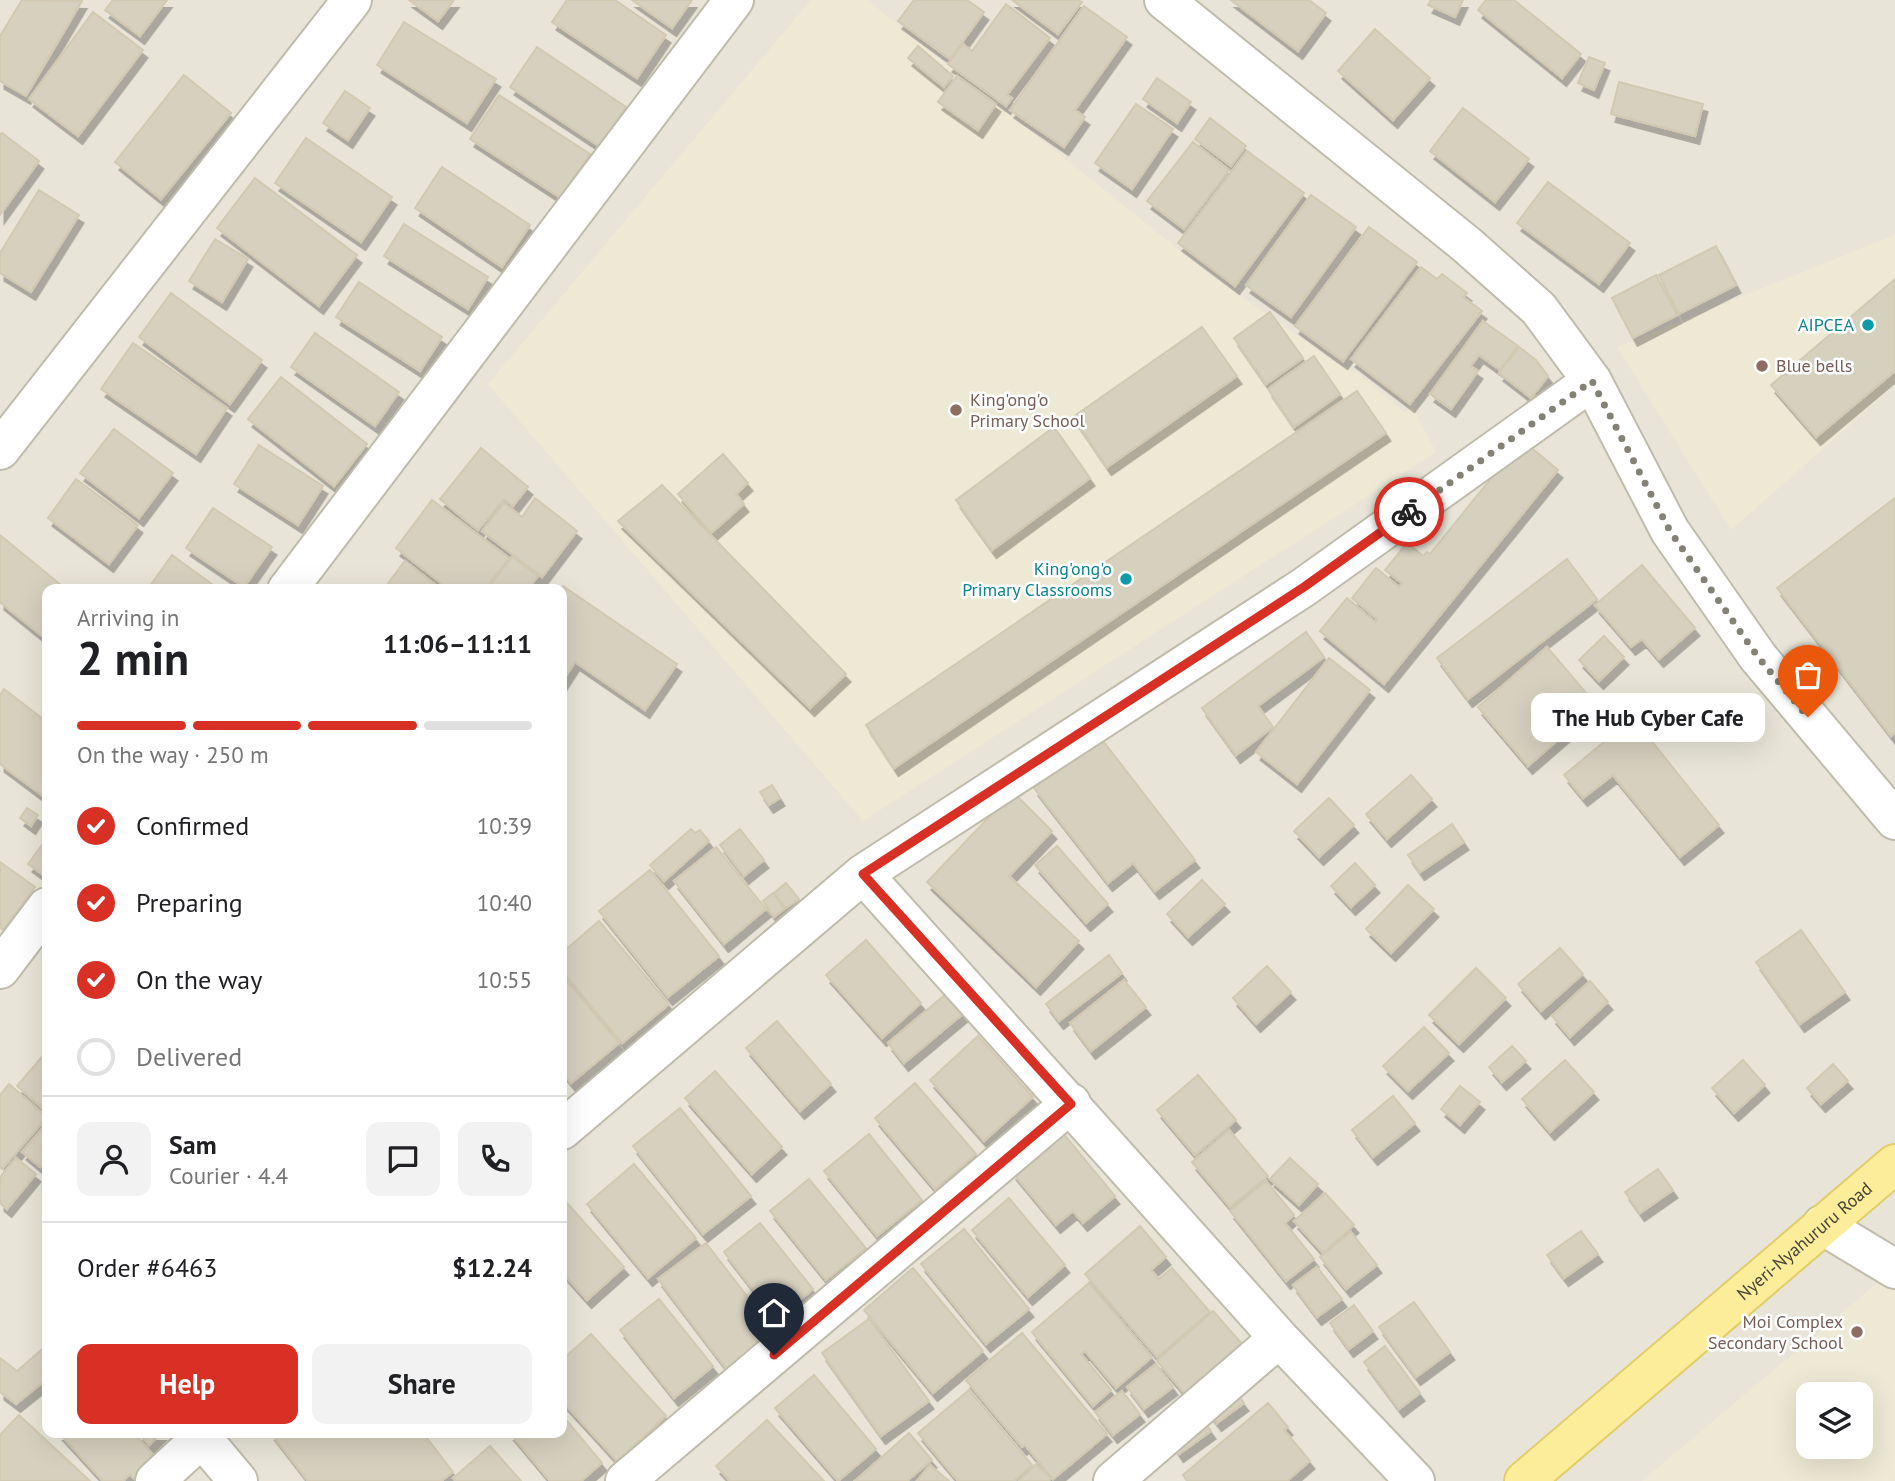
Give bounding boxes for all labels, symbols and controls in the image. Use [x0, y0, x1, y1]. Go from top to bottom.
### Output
place label: AIPCEA [1798, 313, 1854, 336]
marker: AIPCEA [1860, 317, 1876, 333]
place label: Blue bells [1776, 354, 1852, 377]
marker: Blue bells [1754, 358, 1770, 374]
place label: King'ong'o Primary School [970, 388, 1085, 432]
marker: King'ong'o Primary School [948, 402, 964, 418]
courier [1374, 477, 1444, 547]
icon: bike [1390, 493, 1428, 531]
place label: King'ong'o Primary Classrooms [962, 557, 1112, 601]
marker: King'ong'o Primary Classrooms [1118, 571, 1134, 587]
text: Arriving in [77, 603, 179, 632]
text: 11:06–11:11 [383, 627, 532, 660]
text: 2 min [77, 628, 189, 688]
pin [1778, 645, 1838, 717]
icon: bag [1789, 656, 1827, 694]
callout: The Hub Cyber Cafe [1532, 692, 1766, 742]
text: The Hub Cyber Cafe [1552, 703, 1744, 732]
text: On the way · 250 m [77, 740, 269, 769]
icon: check [77, 807, 115, 845]
text: Confirmed [136, 809, 249, 842]
text: 10:39 [477, 811, 532, 840]
icon: check [77, 884, 115, 922]
text: Preparing [136, 886, 243, 919]
text: 10:40 [477, 888, 532, 917]
icon: check [77, 961, 115, 999]
text: On the way [136, 963, 262, 996]
text: 10:55 [477, 965, 532, 994]
text: Delivered [136, 1040, 242, 1073]
button: person [77, 1122, 151, 1196]
button: chat [366, 1122, 440, 1196]
button: phone [458, 1122, 532, 1196]
text: Sam [169, 1128, 217, 1161]
text: Courier · 4.4 [169, 1161, 288, 1190]
street label: Nyeri-Nyahururu Road [1732, 1177, 1877, 1305]
text: Order #6463 [77, 1251, 217, 1284]
text: $12.24 [452, 1251, 532, 1284]
pin [744, 1283, 804, 1355]
icon: home [755, 1294, 793, 1332]
place label: Moi Complex Secondary School [1708, 1310, 1844, 1354]
marker: Moi Complex Secondary School [1849, 1324, 1865, 1340]
button: Help [77, 1344, 298, 1424]
button: Share [312, 1344, 532, 1424]
map controls [1796, 1382, 1873, 1459]
button: layers [1796, 1382, 1873, 1459]

